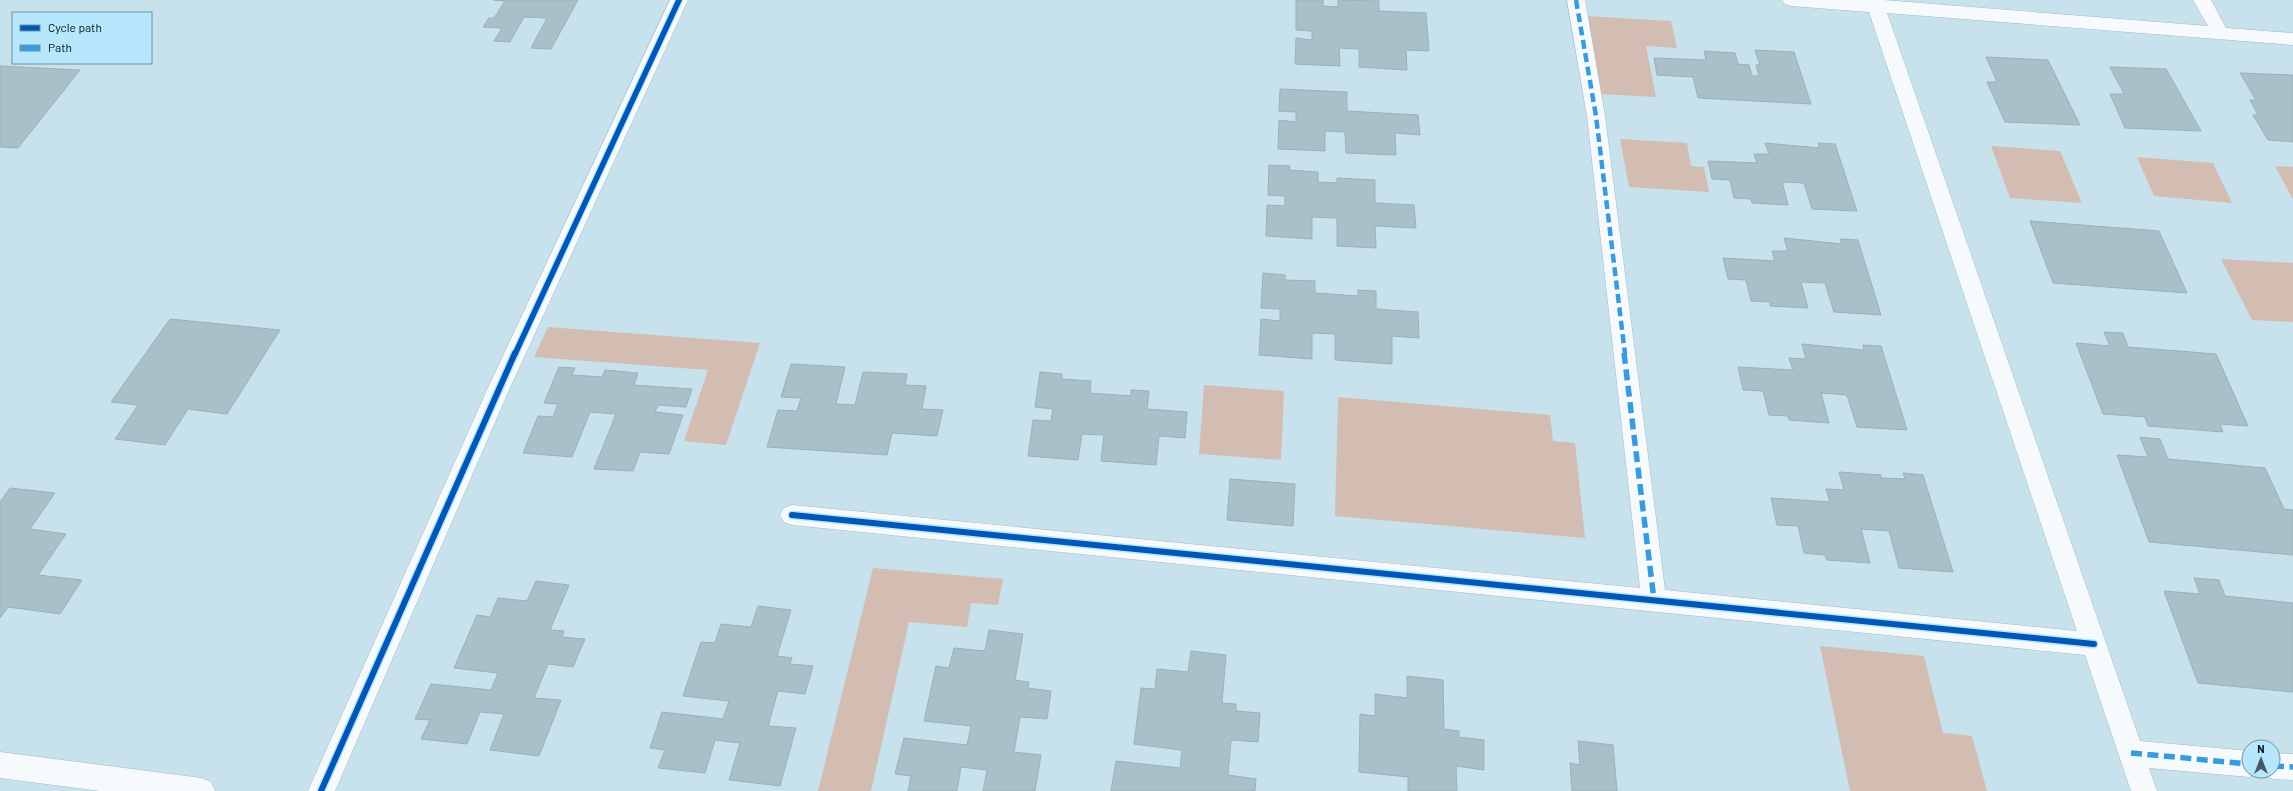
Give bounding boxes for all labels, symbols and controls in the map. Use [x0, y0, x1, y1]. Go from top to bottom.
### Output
legend [12, 12, 152, 64]
text: Cycle path [48, 20, 102, 34]
text: Path [48, 40, 72, 54]
north arrow [2241, 739, 2281, 779]
text: N [2257, 742, 2265, 755]

